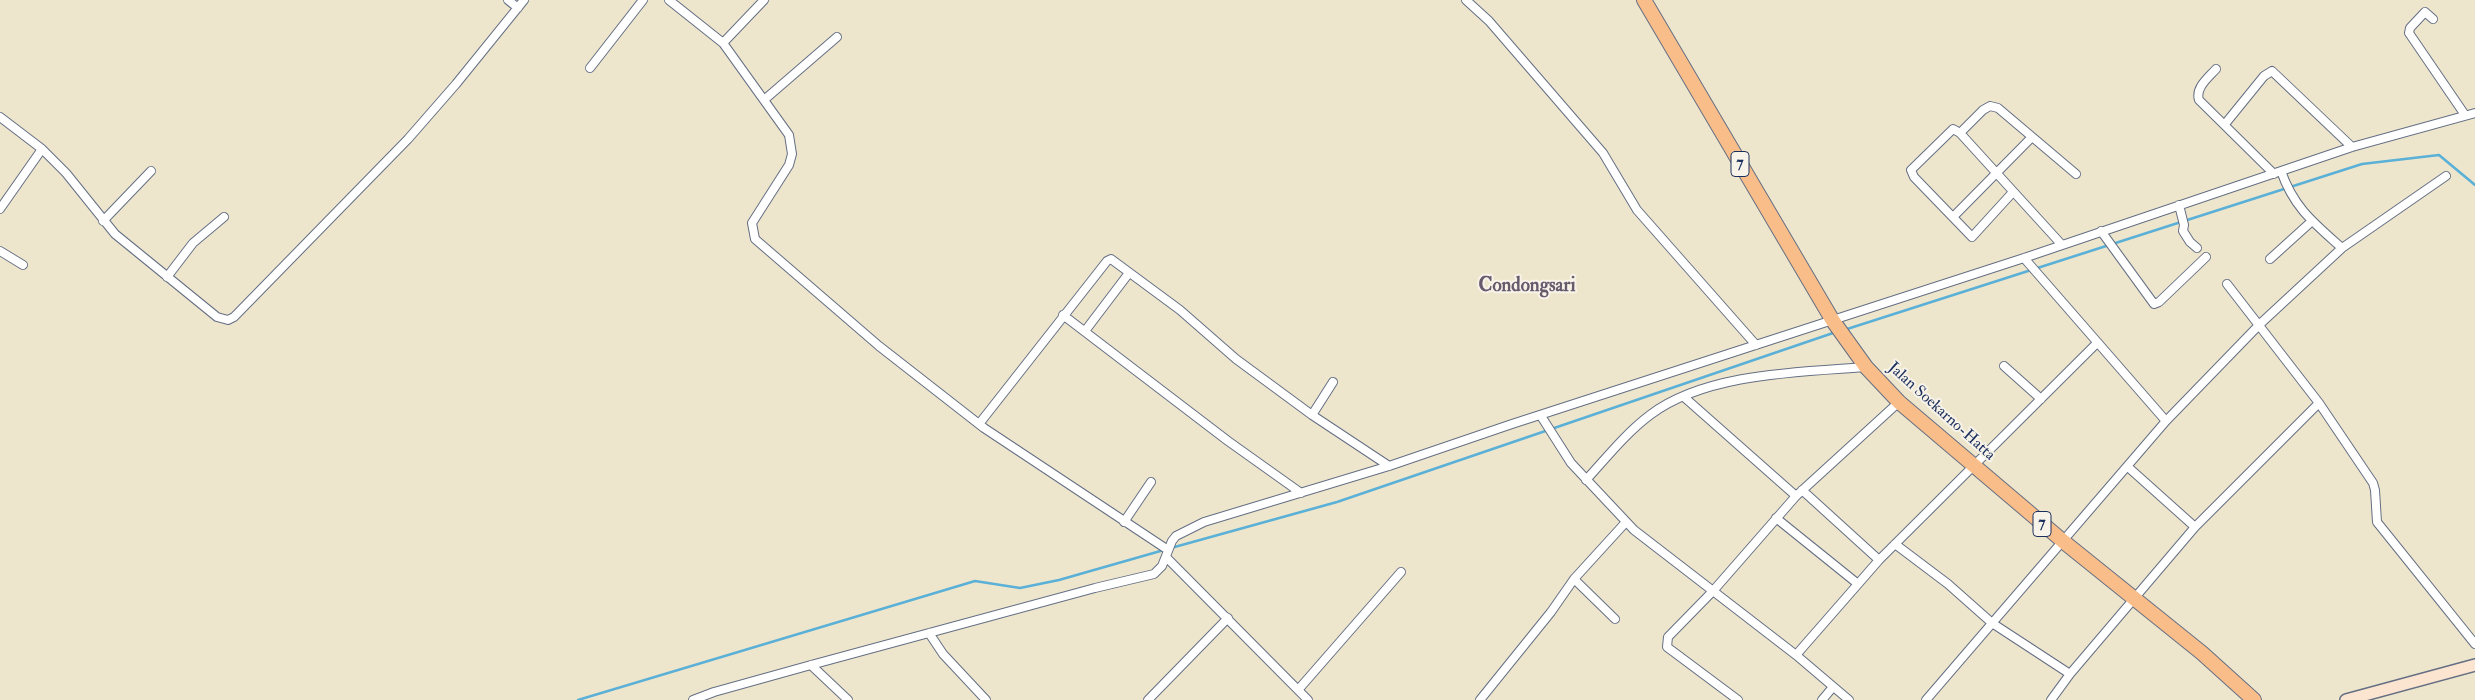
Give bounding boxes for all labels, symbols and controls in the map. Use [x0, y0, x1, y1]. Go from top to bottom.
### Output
road number: 7 [1731, 152, 1749, 176]
district label: Condongsari [1479, 276, 1575, 298]
street label: Jalan Soekarno-Hatta [1883, 359, 1999, 465]
road number: 7 [2033, 512, 2051, 536]

